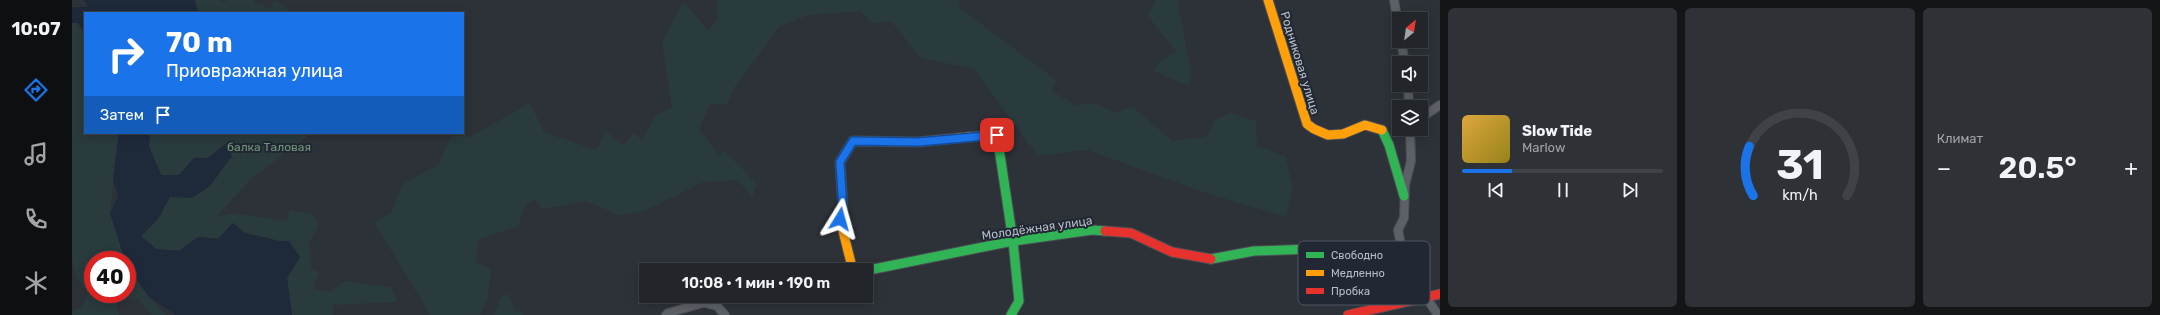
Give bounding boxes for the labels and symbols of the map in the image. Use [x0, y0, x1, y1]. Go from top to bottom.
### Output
street label: Родниковая улица [1278, 10, 1322, 116]
north arrow [1392, 12, 1428, 48]
pin [980, 118, 1014, 152]
park label: балка Таловая [227, 140, 311, 154]
position arrow [819, 198, 861, 240]
street label: Молодёжная улица [981, 213, 1093, 243]
legend [1298, 241, 1430, 305]
text: Свободно [1331, 249, 1383, 262]
speed limit sign: 40 [84, 251, 136, 303]
text: Медленно [1331, 267, 1385, 280]
text: Пробка [1331, 285, 1370, 298]

